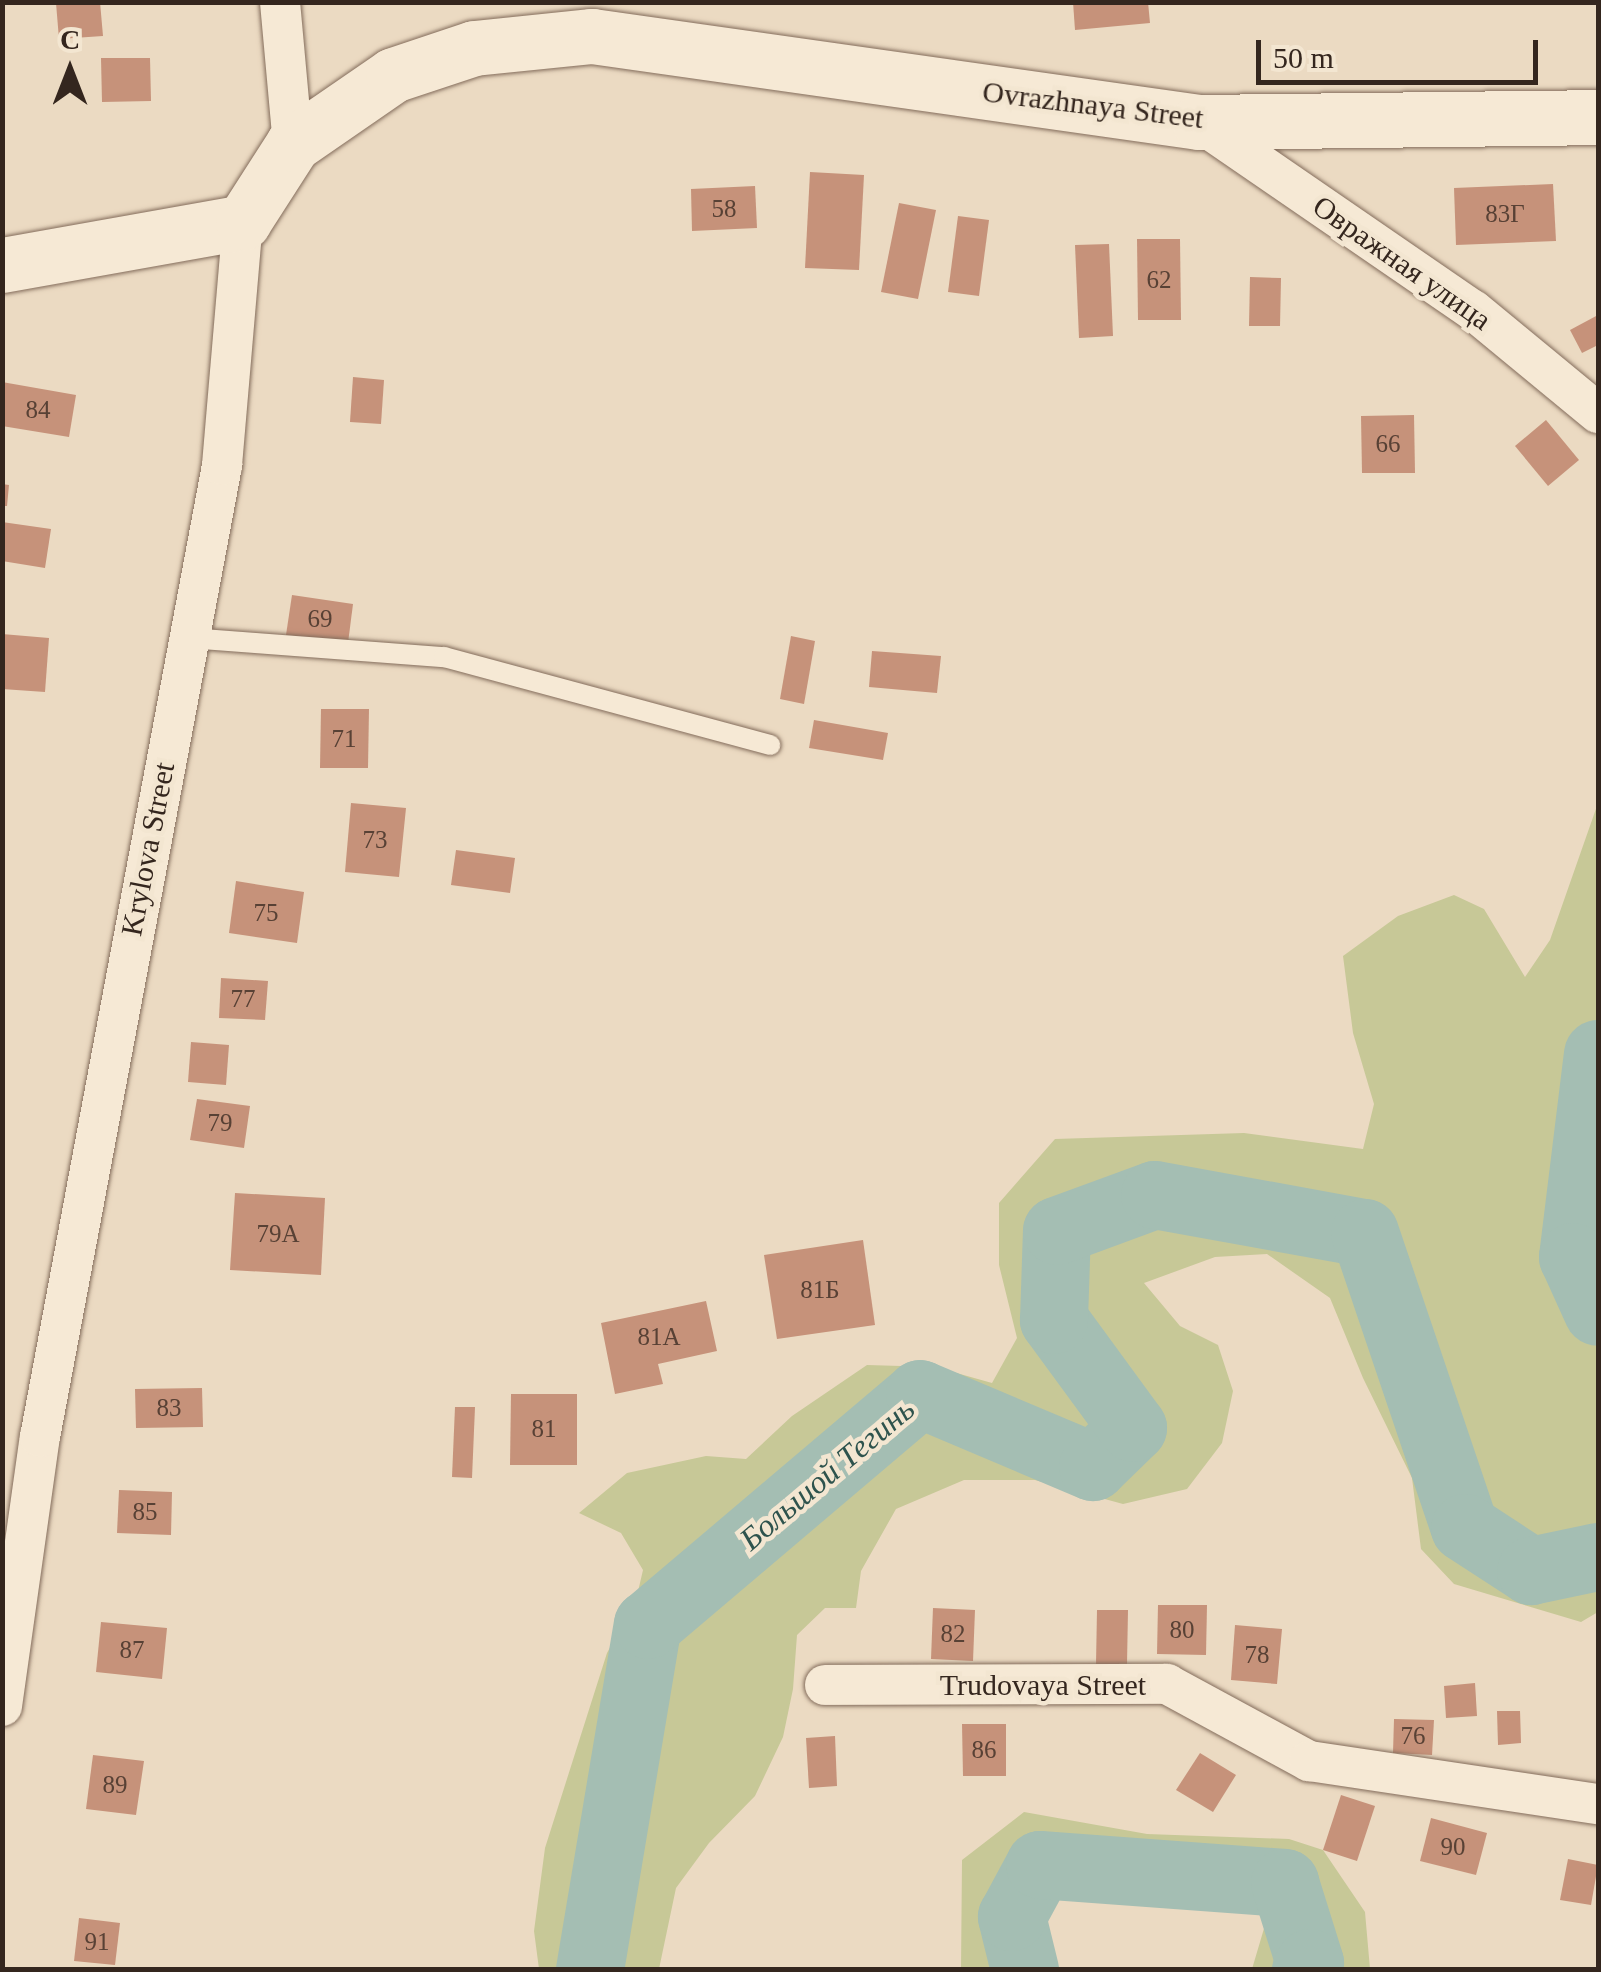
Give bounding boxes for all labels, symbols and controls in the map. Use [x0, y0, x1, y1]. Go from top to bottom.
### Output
north arrow [20, 20, 120, 120]
scale bar [1261, 20, 1544, 82]
text: С [60, 24, 80, 55]
text: 50 m [1273, 41, 1334, 74]
street label: Ovrazhnaya Street [980, 74, 1206, 136]
street label: Овражная улица [1306, 188, 1498, 338]
house number: 58 [712, 194, 736, 224]
house number: 83Г [1485, 199, 1525, 229]
house number: 62 [1146, 265, 1172, 295]
house number: 84 [26, 395, 50, 425]
house number: 66 [1376, 429, 1400, 459]
house number: 69 [308, 604, 332, 634]
house number: 71 [332, 724, 356, 754]
street label: Krylova Street [114, 759, 182, 939]
house number: 73 [362, 825, 388, 855]
house number: 75 [254, 898, 278, 928]
house number: 77 [230, 984, 256, 1014]
house number: 79 [208, 1108, 232, 1138]
house number: 79А [256, 1219, 300, 1249]
house number: 81Б [800, 1275, 840, 1305]
house number: 81А [637, 1322, 681, 1352]
water label: Большой Тегинь [732, 1390, 922, 1558]
house number: 83 [156, 1393, 182, 1423]
house number: 81 [532, 1414, 556, 1444]
house number: 85 [132, 1497, 158, 1527]
house number: 80 [1170, 1615, 1194, 1645]
house number: 82 [940, 1619, 966, 1649]
house number: 87 [120, 1635, 144, 1665]
house number: 78 [1244, 1640, 1270, 1670]
street label: Trudovaya Street [940, 1667, 1146, 1703]
house number: 76 [1400, 1721, 1426, 1751]
house number: 86 [972, 1735, 996, 1765]
house number: 89 [102, 1770, 128, 1800]
house number: 90 [1440, 1832, 1466, 1862]
house number: 91 [84, 1927, 110, 1957]

